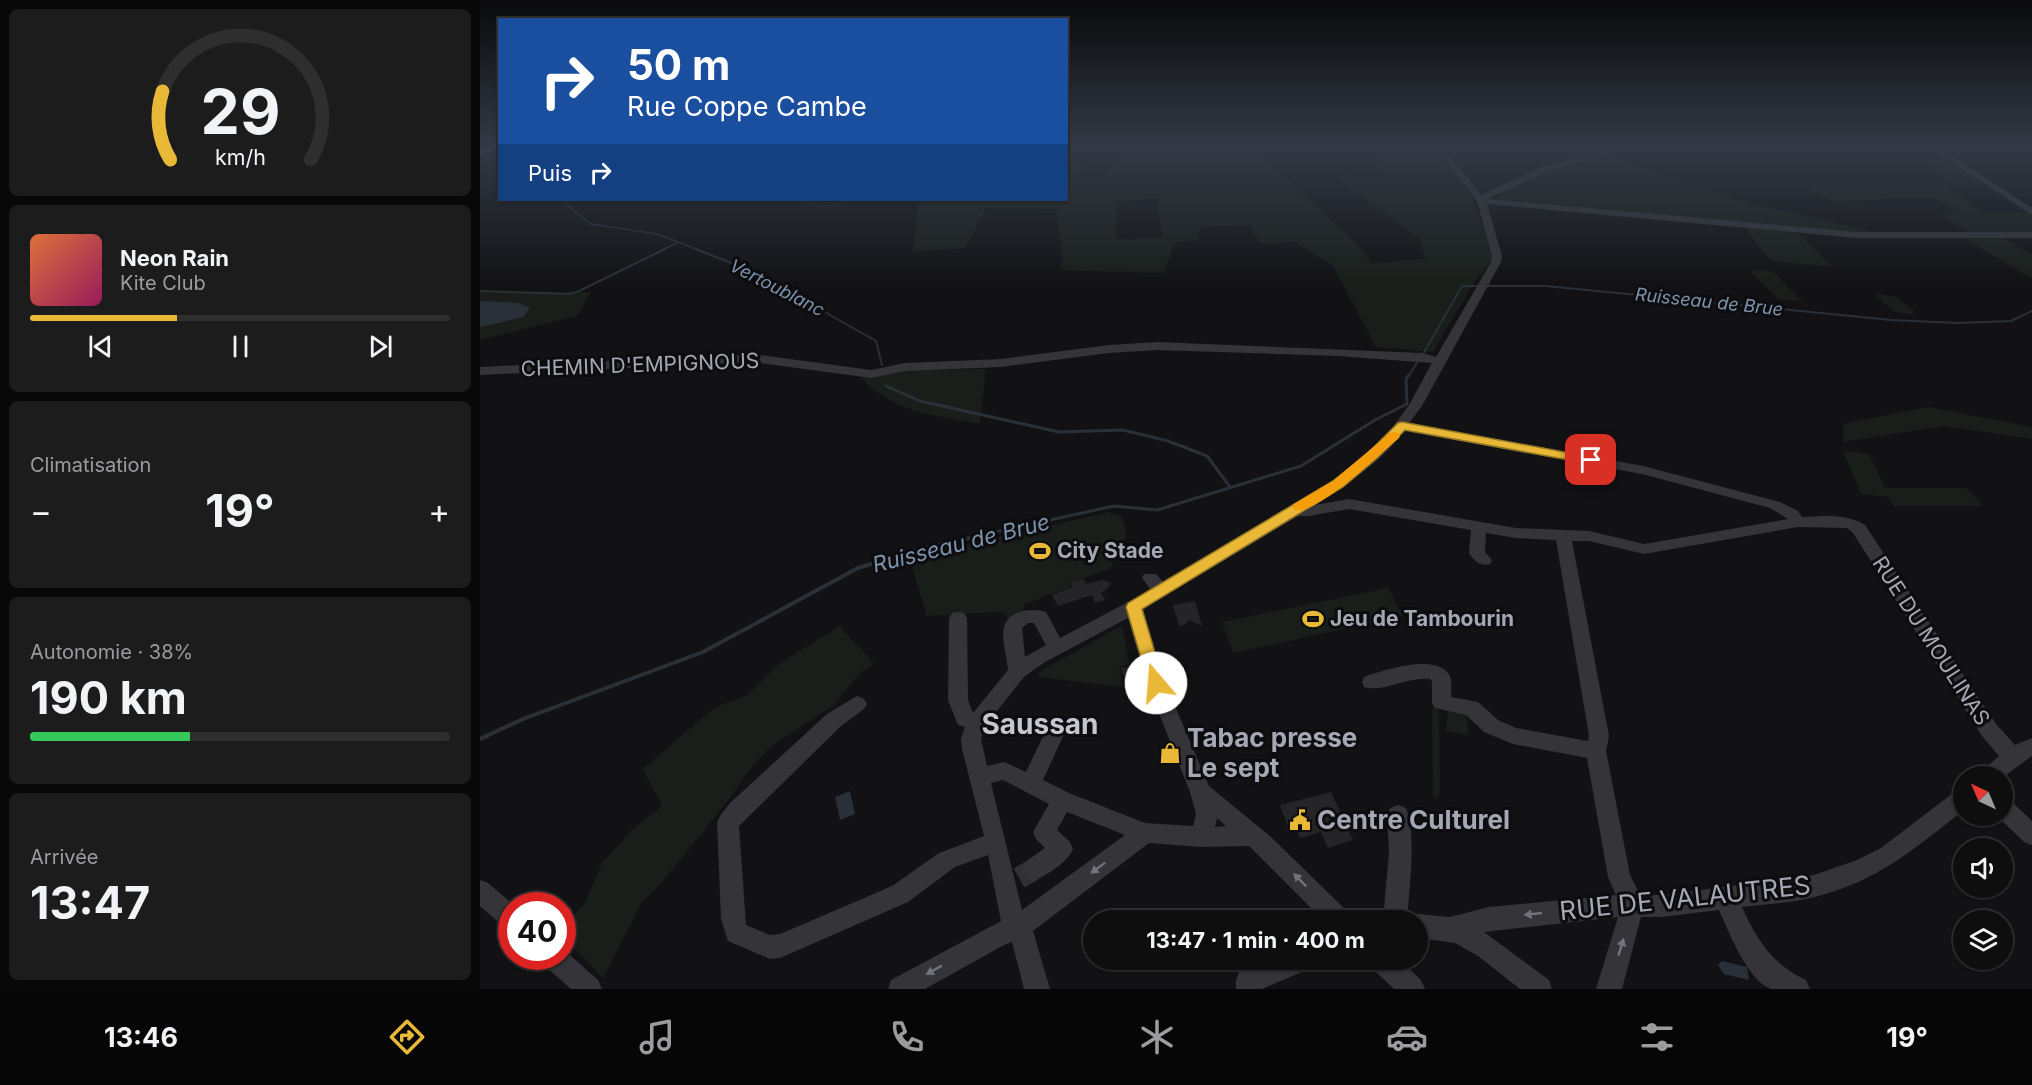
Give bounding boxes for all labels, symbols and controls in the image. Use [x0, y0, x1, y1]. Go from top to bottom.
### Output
text: 50 m [627, 39, 730, 90]
icon: right [528, 42, 606, 120]
text: 29 [200, 74, 280, 149]
text: Rue Coppe Cambe [627, 90, 867, 123]
text: km/h [215, 144, 265, 170]
icon: right [584, 156, 617, 189]
text: Puis [528, 160, 572, 186]
text: Neon Rain [120, 245, 229, 271]
water label: Vertoublanc [726, 255, 828, 320]
text: Kite Club [120, 271, 206, 295]
water label: Ruisseau de Brue [1634, 283, 1784, 320]
icon: previous [84, 330, 117, 363]
icon: pause [224, 330, 257, 363]
icon: next [364, 330, 397, 363]
street label: CHEMIN D'EMPIGNOUS [520, 348, 760, 381]
pin [1565, 434, 1616, 485]
icon: arrive [1574, 443, 1607, 476]
text: Climatisation [30, 453, 151, 477]
text: 19° [205, 483, 275, 538]
text: − [30, 491, 52, 531]
text: + [428, 491, 450, 531]
water label: Ruisseau de Brue [870, 508, 1052, 578]
place label: City Stade [1057, 538, 1163, 563]
sports icon: City Stade [1028, 539, 1052, 563]
street label: RUE DU MOULINAS [1867, 552, 1995, 730]
place label: Jeu de Tambourin [1330, 606, 1514, 631]
sports icon: Jeu de Tambourin [1301, 607, 1325, 631]
text: Autonomie · 38% [30, 640, 193, 664]
position arrow [1124, 651, 1188, 715]
text: 190 km [30, 670, 187, 725]
district label: Saussan [981, 707, 1099, 741]
place label: Tabac presse Le sept [1187, 722, 1357, 783]
shop icon: Tabac presse Le sept [1158, 741, 1182, 765]
north arrow [1953, 766, 2013, 826]
map controls [1953, 766, 2013, 970]
place label: Centre Culturel [1317, 804, 1510, 835]
public building icon: Centre Culturel [1288, 808, 1312, 832]
button: sound [1953, 838, 2013, 898]
text: Arrivée [30, 845, 99, 869]
one-way arrow [1091, 862, 1107, 874]
street label: RUE DE VALAUTRES [1558, 869, 1812, 926]
one-way arrow [1293, 873, 1307, 887]
text: 13:47 [30, 875, 150, 930]
speed limit sign: 40 [498, 892, 576, 970]
one-way arrow [1524, 909, 1543, 919]
button: layers [1953, 910, 2013, 970]
text: 13:47 · 1 min · 400 m [1146, 927, 1365, 953]
one-way arrow [1617, 938, 1626, 956]
one-way arrow [925, 965, 942, 975]
icon: directions [386, 1016, 428, 1058]
icon: music [636, 1016, 678, 1058]
icon: phone [886, 1016, 928, 1058]
icon: climate [1136, 1016, 1178, 1058]
icon: car [1386, 1016, 1428, 1058]
icon: filters [1636, 1016, 1678, 1058]
text: 13:46 [104, 1021, 178, 1054]
text: 19° [1886, 1021, 1928, 1054]

